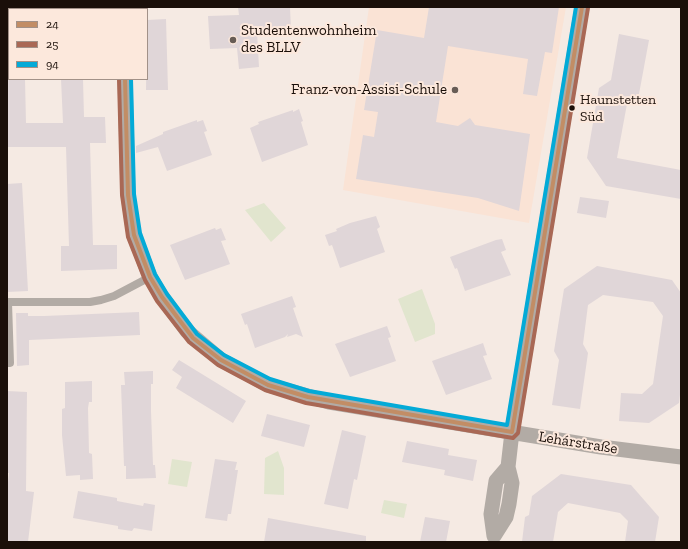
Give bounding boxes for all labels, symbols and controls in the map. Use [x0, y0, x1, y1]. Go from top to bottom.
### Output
legend [8, 8, 148, 80]
text: 24 [46, 17, 59, 31]
place label: Studentenwohnheim des BLLV [241, 22, 376, 57]
marker: Studentenwohnheim des BLLV [228, 35, 238, 45]
text: 25 [46, 37, 58, 51]
text: 94 [46, 57, 59, 71]
place label: Franz-von-Assisi-Schule [291, 81, 447, 99]
marker: Franz-von-Assisi-Schule [450, 85, 460, 95]
place label: Haunstetten Süd [580, 92, 656, 124]
marker: Haunstetten Süd [567, 103, 577, 113]
street label: Lehárstraße [537, 428, 619, 458]

